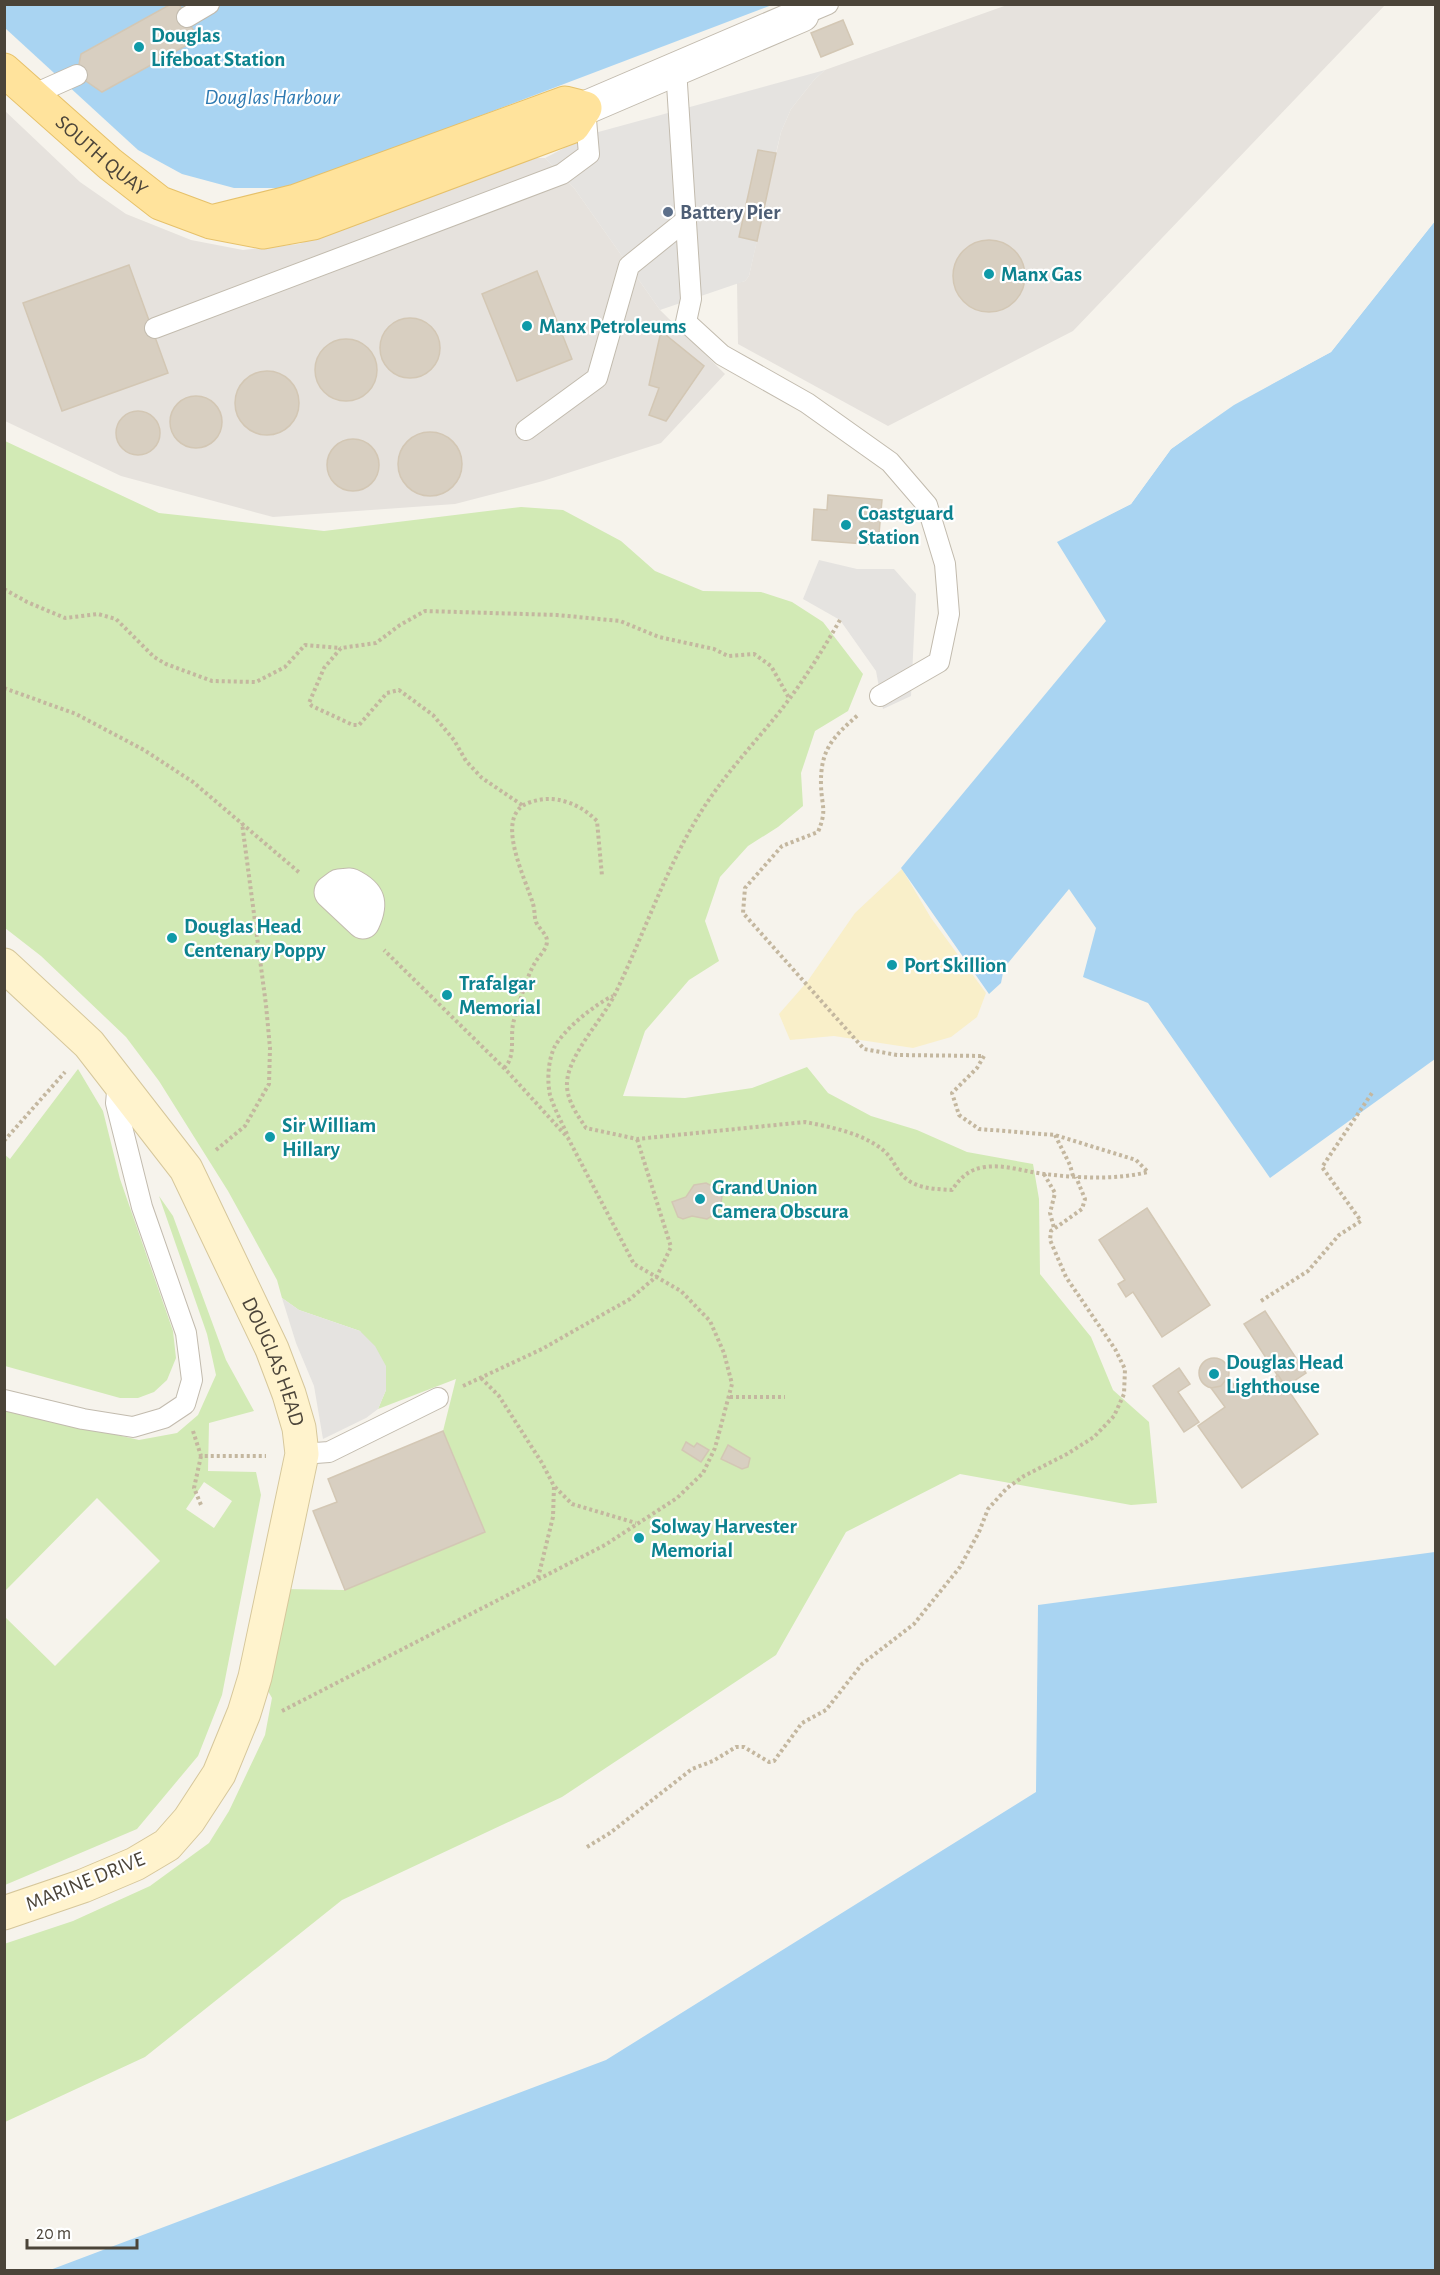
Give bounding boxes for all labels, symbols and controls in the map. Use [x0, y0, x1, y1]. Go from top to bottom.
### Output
place label: Douglas Lifeboat Station [151, 25, 285, 70]
marker: Douglas Lifeboat Station [132, 40, 146, 54]
water label: Douglas Harbour [204, 86, 340, 108]
street label: SOUTH QUAY [52, 111, 152, 200]
place label: Battery Pier [680, 202, 781, 223]
marker: Battery Pier [661, 205, 675, 219]
place label: Manx Gas [1001, 264, 1082, 285]
marker: Manx Gas [982, 267, 996, 281]
place label: Manx Petroleums [539, 316, 686, 337]
marker: Manx Petroleums [520, 319, 534, 333]
place label: Coastguard Station [858, 503, 954, 548]
marker: Coastguard Station [839, 518, 853, 532]
place label: Douglas Head Centenary Poppy [184, 916, 326, 961]
marker: Douglas Head Centenary Poppy [165, 931, 179, 945]
place label: Port Skillion [904, 955, 1007, 976]
marker: Port Skillion [885, 958, 899, 972]
place label: Trafalgar Memorial [459, 973, 541, 1018]
marker: Trafalgar Memorial [440, 988, 454, 1002]
place label: Sir William Hillary [282, 1115, 376, 1160]
marker: Sir William Hillary [263, 1130, 277, 1144]
place label: Grand Union Camera Obscura [712, 1177, 849, 1222]
marker: Grand Union Camera Obscura [693, 1192, 707, 1206]
street label: DOUGLAS HEAD [238, 1294, 308, 1429]
place label: Douglas Head Lighthouse [1226, 1352, 1344, 1397]
marker: Douglas Head Lighthouse [1207, 1367, 1221, 1381]
place label: Solway Harvester Memorial [651, 1516, 798, 1561]
marker: Solway Harvester Memorial [632, 1531, 646, 1545]
street label: MARINE DRIVE [23, 1848, 148, 1915]
scale bar [27, 2212, 136, 2250]
text: 20 m [36, 2225, 71, 2243]

